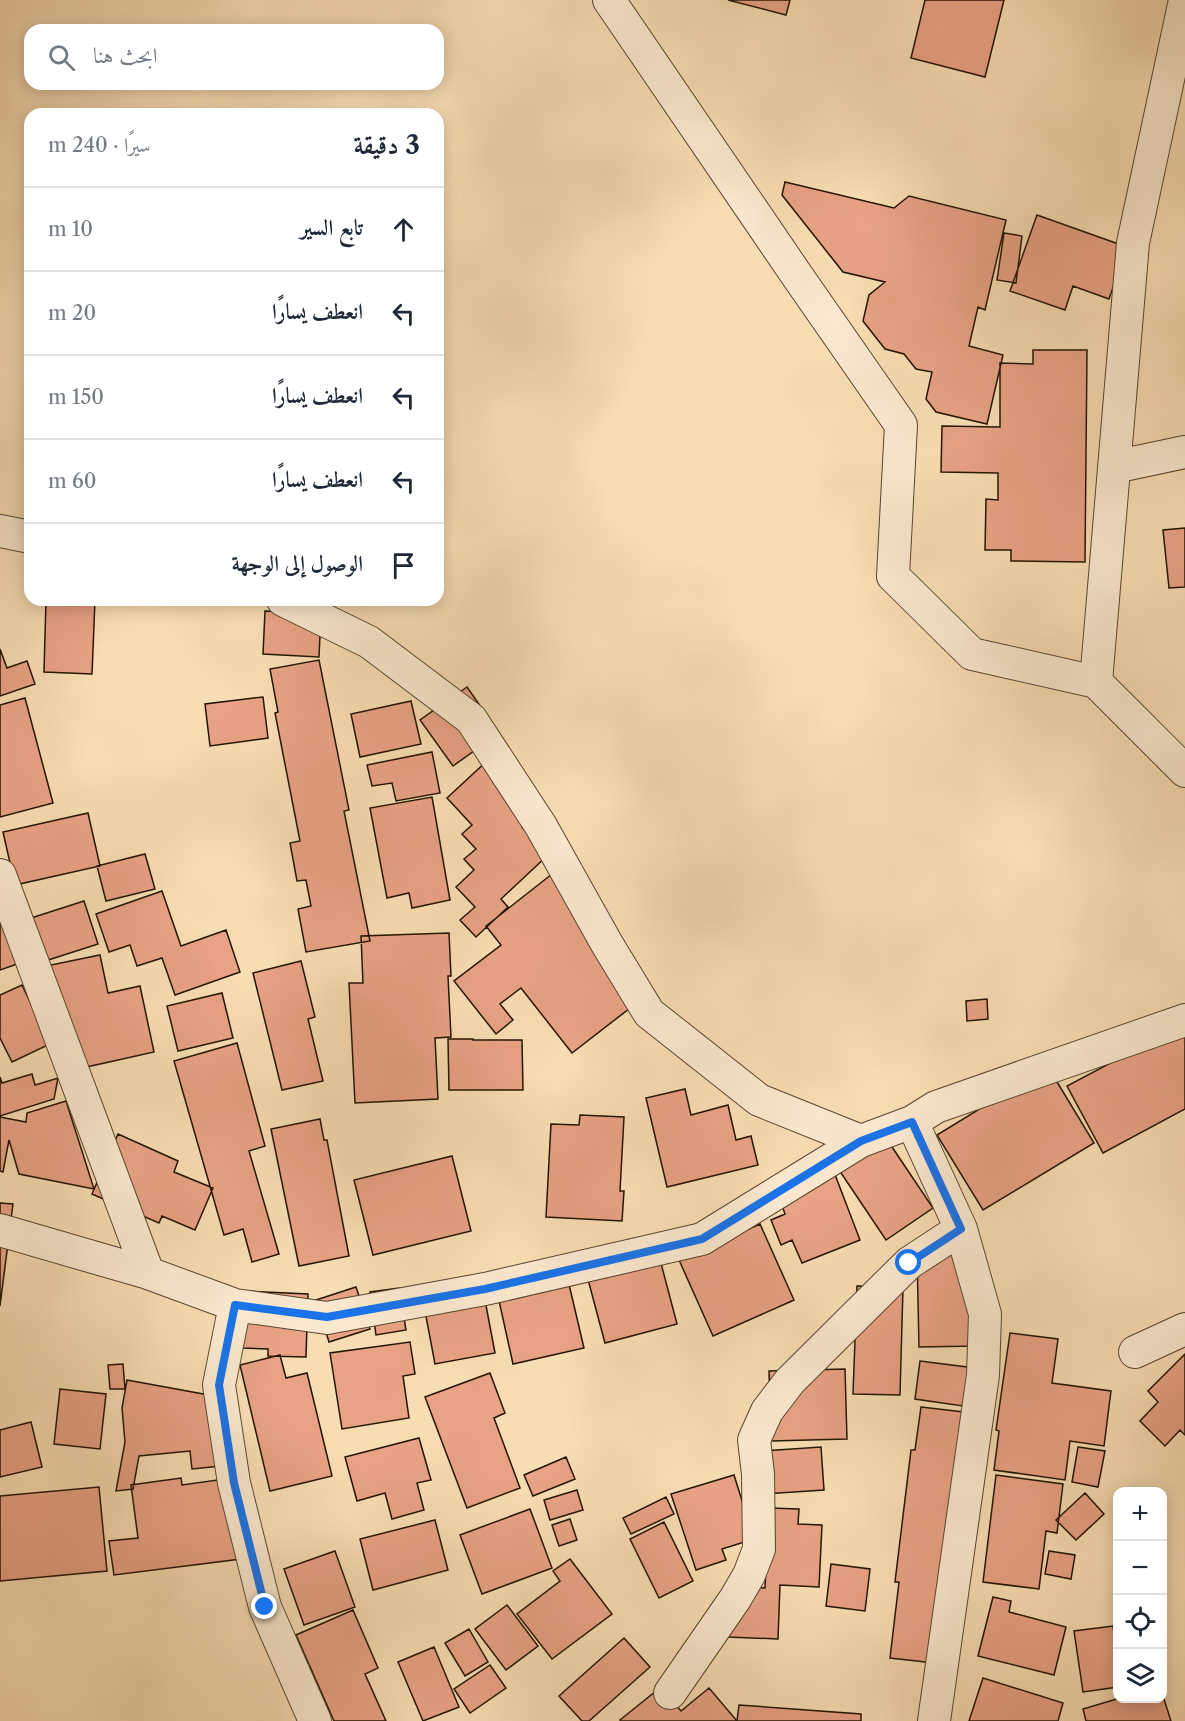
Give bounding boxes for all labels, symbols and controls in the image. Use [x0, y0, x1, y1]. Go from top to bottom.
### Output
search box [24, 24, 444, 90]
icon: search [45, 41, 78, 74]
text: ابحث هنا [93, 42, 158, 69]
text: 3 دقيقة [353, 129, 420, 161]
text: سيرًا · 240 m [48, 133, 151, 157]
icon: ahead [387, 213, 420, 246]
text: تابع السير [300, 214, 363, 241]
text: 10 m [48, 217, 93, 241]
icon: left [387, 297, 420, 330]
text: انعطف يسارًا [272, 298, 363, 325]
text: 20 m [48, 301, 96, 325]
icon: left [387, 381, 420, 414]
text: انعطف يسارًا [272, 382, 363, 409]
text: 150 m [48, 385, 104, 409]
icon: left [387, 465, 420, 498]
text: انعطف يسارًا [272, 466, 363, 493]
text: 60 m [48, 469, 96, 493]
icon: arrive [387, 549, 420, 582]
text: الوصول إلى الوجهة [231, 550, 363, 577]
route start [895, 1249, 921, 1275]
map controls [1113, 1487, 1167, 1703]
button: + [1113, 1487, 1167, 1541]
button: − [1113, 1541, 1167, 1595]
route end [251, 1593, 277, 1619]
button: locate [1113, 1595, 1167, 1649]
button: layers [1113, 1649, 1167, 1703]

